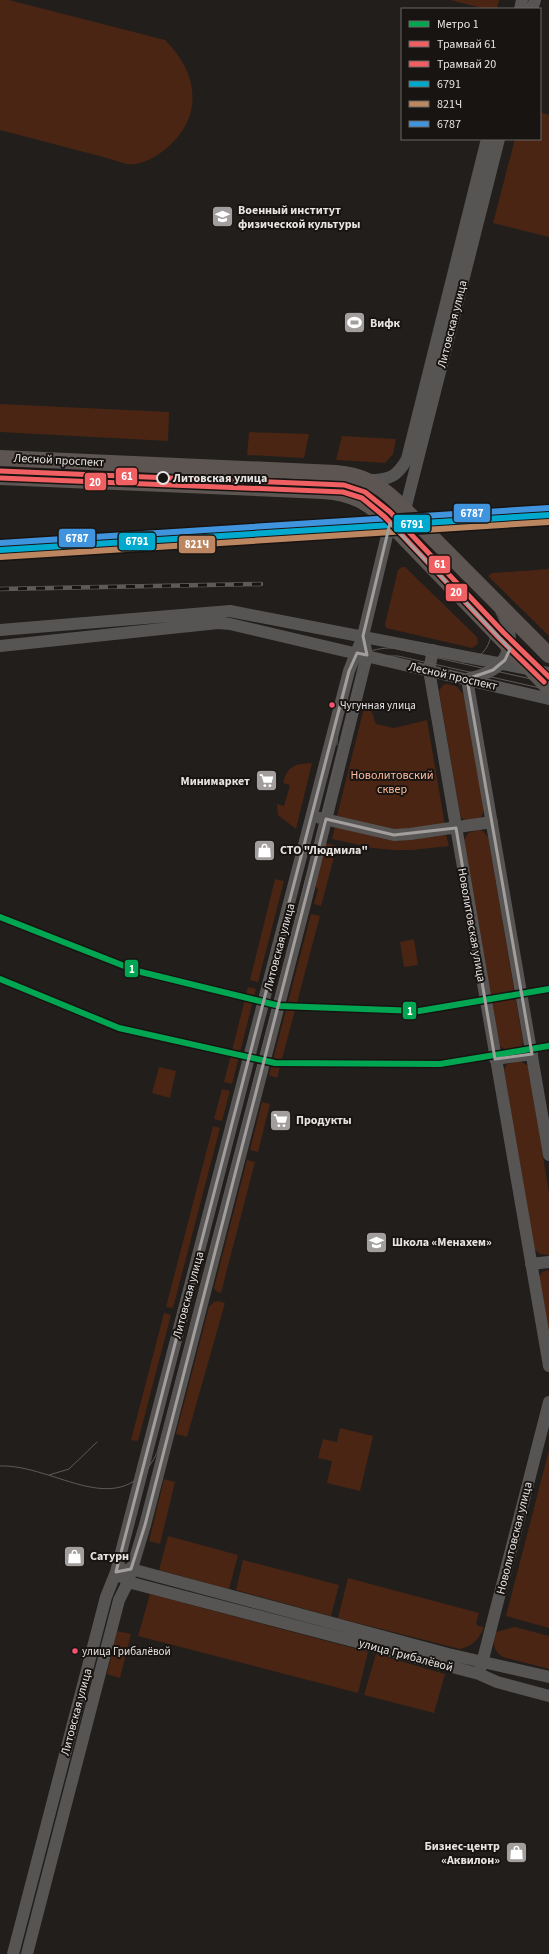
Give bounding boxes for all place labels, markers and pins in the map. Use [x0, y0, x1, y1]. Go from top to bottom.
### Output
place label: Военный институт физической культуры [238, 202, 361, 233]
school or university icon: Военный институт физической культуры [209, 204, 235, 230]
sports icon: Вифк [341, 310, 367, 336]
place label: Вифк [370, 315, 401, 332]
place label: Литовская улица [172, 470, 267, 487]
marker: Литовская улица [156, 471, 170, 485]
place label: Чугунная улица [340, 698, 416, 713]
marker: Чугунная улица [327, 700, 337, 710]
supermarket icon: Минимаркет [253, 768, 279, 794]
place label: Минимаркет [181, 773, 250, 790]
shop icon: СТО "Людмила" [251, 837, 277, 863]
place label: СТО "Людмила" [280, 842, 368, 859]
supermarket icon: Продукты [268, 1107, 294, 1133]
place label: Продукты [296, 1112, 352, 1129]
school or university icon: Школа «Менахем» [364, 1229, 390, 1255]
place label: Школа «Менахем» [392, 1234, 492, 1251]
shop icon: Сатурн [62, 1543, 88, 1569]
place label: Сатурн [90, 1548, 129, 1565]
place label: улица Грибалёвой [82, 1644, 171, 1659]
marker: улица Грибалёвой [70, 1646, 80, 1656]
place label: Бизнес-центр «Аквилон» [425, 1838, 500, 1869]
shop icon: Бизнес-центр «Аквилон» [503, 1840, 529, 1866]

